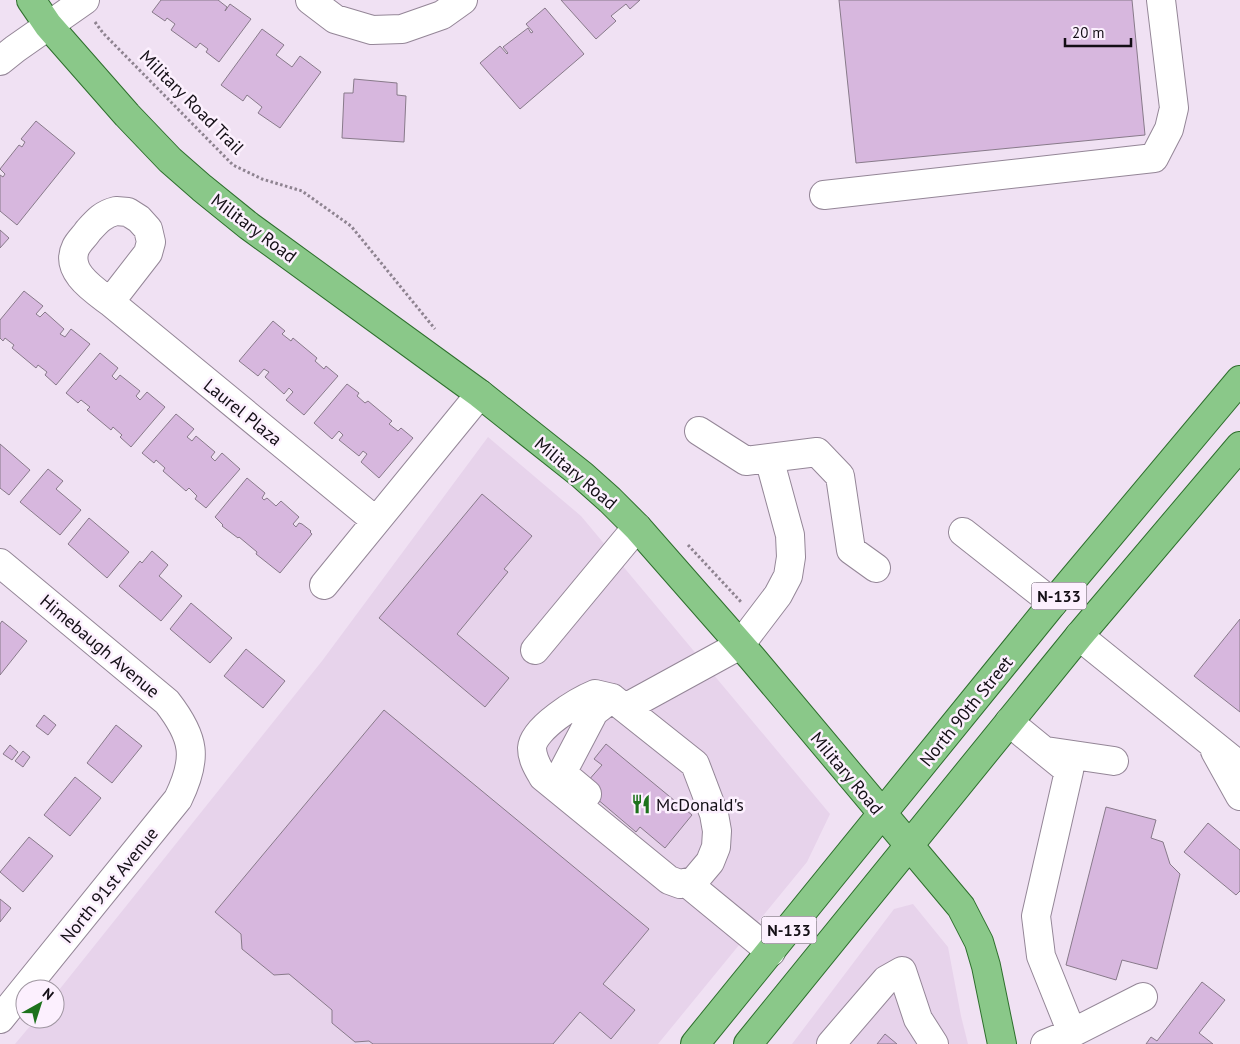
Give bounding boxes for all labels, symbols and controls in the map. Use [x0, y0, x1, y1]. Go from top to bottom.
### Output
scale bar [1065, 15, 1131, 47]
text: 20 m [1072, 23, 1105, 42]
street label: Military Road Trail [135, 45, 250, 160]
street label: Military Road [207, 188, 301, 268]
street label: Laurel Plaza [199, 373, 287, 451]
street label: Military Road [530, 432, 622, 514]
road number: N-133 [1032, 582, 1086, 610]
street label: Himebaugh Avenue [36, 589, 164, 703]
street label: North 90th Street [914, 651, 1018, 771]
street label: Military Road [806, 727, 888, 819]
restaurant icon: McDonald's [630, 793, 652, 815]
place label: McDonald's [656, 793, 744, 816]
street label: North 91st Avenue [55, 822, 163, 948]
road number: N-133 [762, 916, 816, 944]
north arrow [15, 979, 65, 1029]
text: N [39, 984, 57, 1004]

